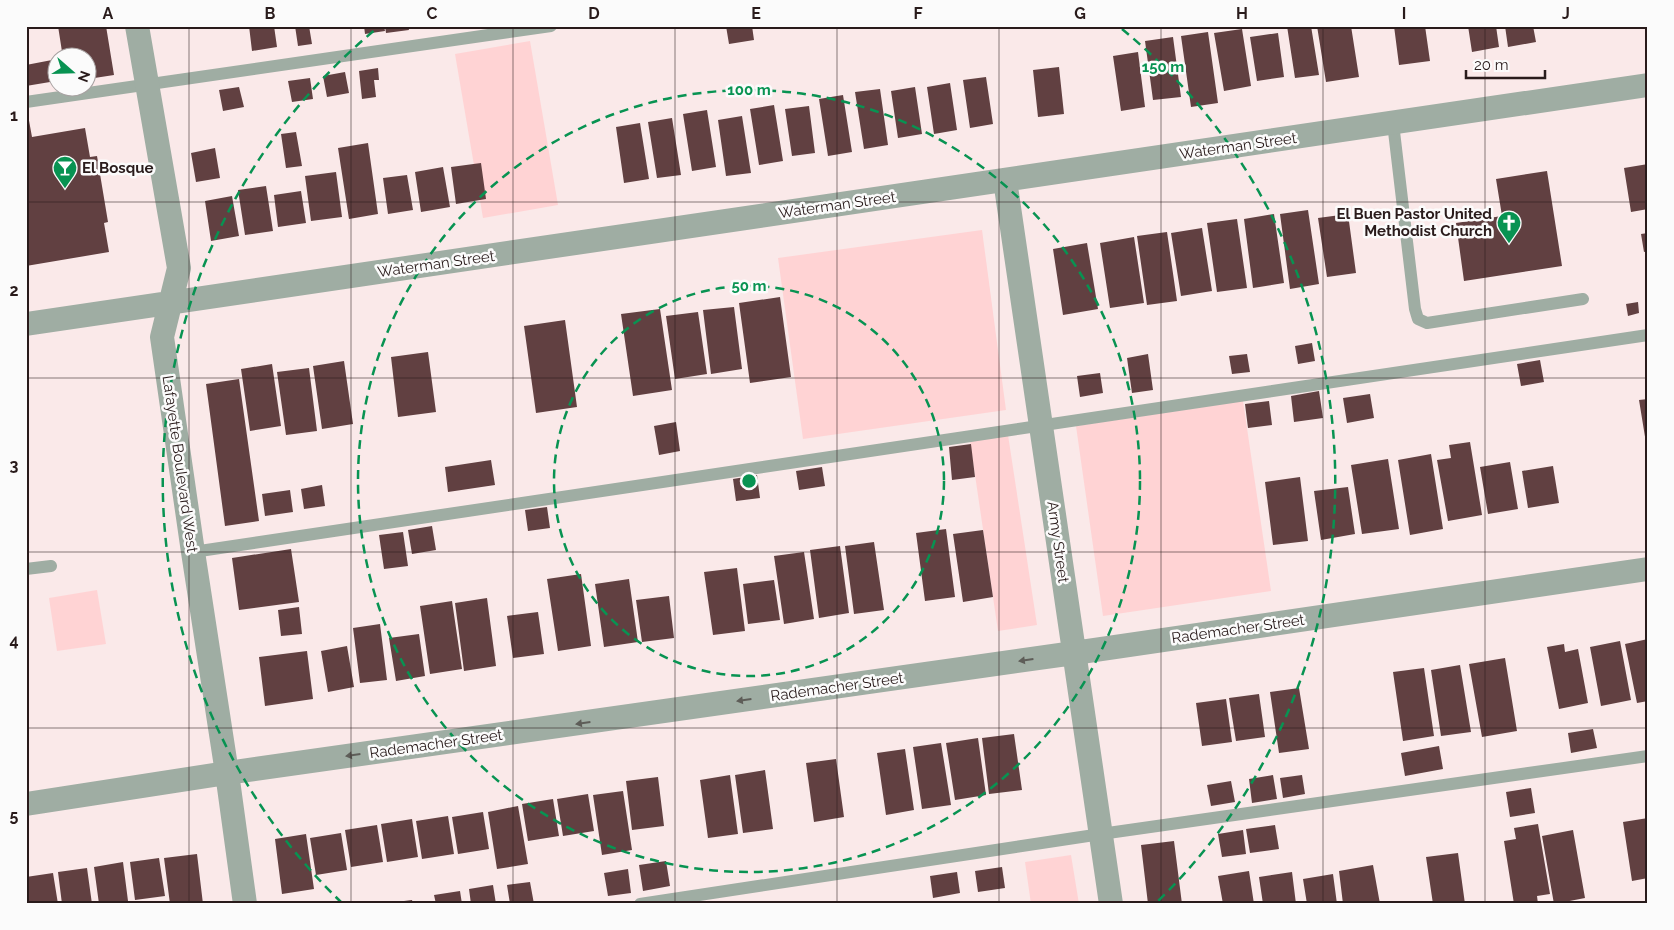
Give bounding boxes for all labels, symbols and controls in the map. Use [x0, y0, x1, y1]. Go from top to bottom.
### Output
text: A [103, 4, 114, 23]
text: B [265, 4, 276, 23]
text: C [427, 4, 438, 23]
text: D [588, 4, 600, 23]
text: E [751, 4, 761, 23]
text: F [913, 4, 923, 23]
text: G [1074, 4, 1086, 23]
text: H [1236, 4, 1248, 23]
text: I [1402, 4, 1406, 23]
text: J [1562, 4, 1570, 23]
north arrow [48, 48, 98, 98]
scale bar [1466, 48, 1545, 80]
text: 20 m [1474, 56, 1509, 74]
text: 150 m [1142, 58, 1184, 76]
text: N [75, 69, 94, 84]
text: 100 m [727, 81, 771, 99]
text: 1 [10, 106, 18, 125]
street label: Waterman Street [1178, 129, 1298, 163]
bar icon: El Bosque [52, 155, 78, 189]
place label: El Bosque [82, 159, 153, 177]
street label: Waterman Street [777, 188, 897, 222]
place label: El Buen Pastor United Methodist Church [1337, 205, 1492, 240]
church icon: El Buen Pastor United Methodist Church [1496, 210, 1522, 244]
street label: Waterman Street [376, 247, 496, 281]
text: 50 m [731, 277, 767, 295]
text: 2 [9, 281, 19, 300]
street label: Lafayette Boulevard West [159, 374, 201, 554]
text: 3 [10, 456, 19, 475]
centre of rings [740, 472, 758, 490]
street label: Army Street [1043, 500, 1073, 584]
street label: Rademacher Street [1170, 611, 1306, 647]
text: 4 [9, 631, 19, 650]
one-way arrow [1018, 656, 1034, 664]
street label: Rademacher Street [769, 669, 905, 705]
one-way arrow [736, 696, 752, 704]
one-way arrow [575, 719, 591, 727]
street label: Rademacher Street [368, 726, 504, 762]
one-way arrow [345, 752, 361, 760]
text: 5 [10, 806, 19, 825]

